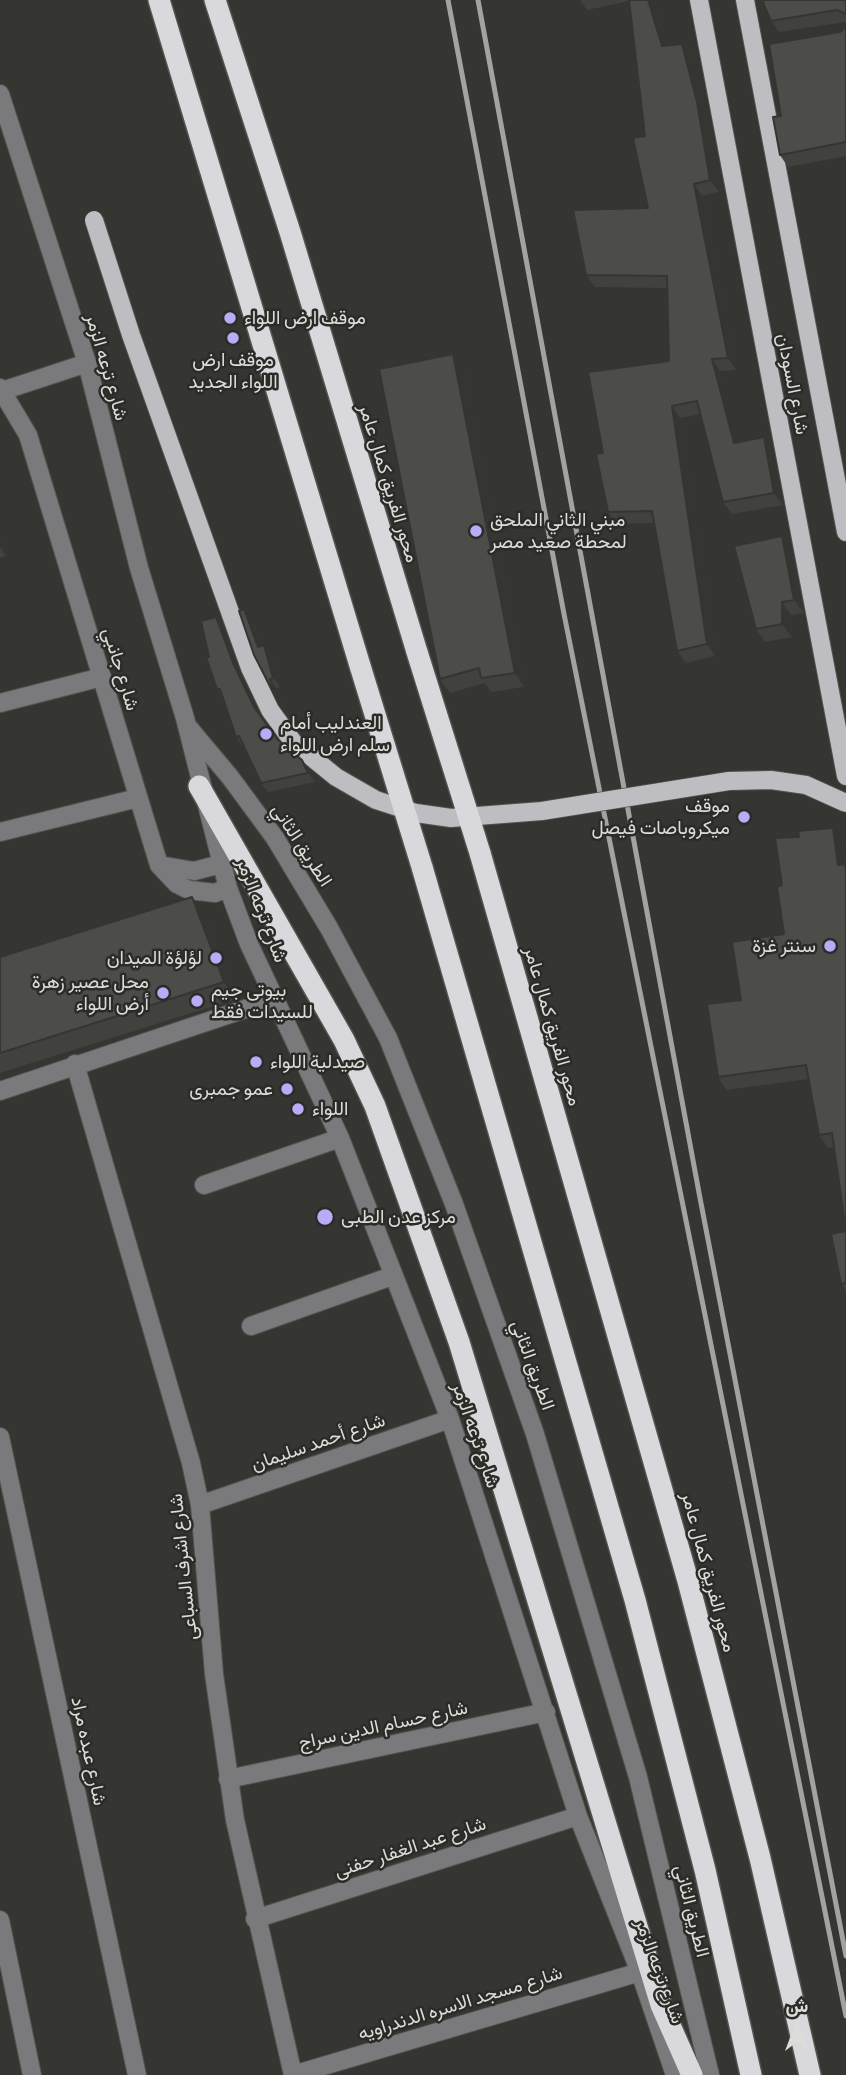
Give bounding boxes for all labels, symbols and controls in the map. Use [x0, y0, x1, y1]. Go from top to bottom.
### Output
place label: موقف ارض اللواء [244, 307, 366, 329]
marker: موقف ارض اللواء [222, 310, 238, 326]
street label: شارع ترعه الزمر [81, 311, 133, 423]
marker: موقف ارض اللواء الجديد [225, 330, 241, 346]
street label: شارع السودان [772, 331, 814, 437]
place label: موقف ارض اللواء الجديد [188, 349, 278, 393]
street label: محور الفريق كمال عامر [354, 401, 424, 565]
place label: مبني الثاني الملحق لمحطة صعيد مصر [490, 509, 627, 553]
marker: مبني الثاني الملحق لمحطة صعيد مصر [468, 523, 484, 539]
street label: شارع جانبي [98, 625, 144, 713]
place label: العندليب أمام سلم ارض اللواء [280, 712, 390, 756]
marker: العندليب أمام سلم ارض اللواء [258, 726, 274, 742]
place label: موقف ميكروباصات فيصل [591, 795, 730, 839]
street label: الطريق الثاني [267, 799, 337, 891]
marker: موقف ميكروباصات فيصل [736, 809, 752, 825]
street label: شارع ترعه الزمر [232, 855, 292, 965]
place label: سنتر غزة [752, 935, 816, 957]
marker: سنتر غزة [822, 938, 838, 954]
street label: محور الفريق كمال عامر [519, 944, 587, 1108]
place label: لؤلؤة الميدان [107, 947, 202, 969]
marker: لؤلؤة الميدان [208, 950, 224, 966]
place label: محل عصير زهرة أرض اللواء [32, 971, 149, 1015]
place label: بيوتى جيم للسيدات فقط [211, 979, 313, 1023]
marker: محل عصير زهرة أرض اللواء [155, 985, 171, 1001]
marker: بيوتى جيم للسيدات فقط [189, 993, 205, 1009]
place label: صيدلية اللواء [270, 1051, 365, 1073]
marker: صيدلية اللواء [248, 1054, 264, 1070]
place label: عمو جمبرى [189, 1078, 273, 1100]
marker: عمو جمبرى [279, 1081, 295, 1097]
place label: اللواء [312, 1098, 348, 1120]
marker: اللواء [290, 1101, 306, 1117]
place label: مركز عدن الطبى [341, 1206, 456, 1228]
marker: مركز عدن الطبى [315, 1207, 335, 1227]
street label: الطريق الثاني [506, 1317, 560, 1413]
street label: شارع ترعه الزمر [447, 1379, 505, 1491]
street label: شارع أحمد سليمان [248, 1408, 388, 1476]
street label: محور الفريق كمال عامر [677, 1489, 741, 1655]
street label: شارع اشرف السباعى [164, 1493, 202, 1641]
street label: شارع عبده مراد [66, 1695, 112, 1807]
street label: شارع حسام الدين سراج [296, 1696, 470, 1754]
street label: شارع عبد الغفار حفنى [331, 1812, 489, 1882]
street label: الطريق الثاني [670, 1863, 714, 1959]
street label: شارع ترعه الزمر [630, 1915, 690, 2027]
street label: شارع مسجد الاسره الدندراويه [355, 1961, 565, 2045]
north arrow [762, 1991, 832, 2061]
text: ش [786, 1993, 808, 2016]

